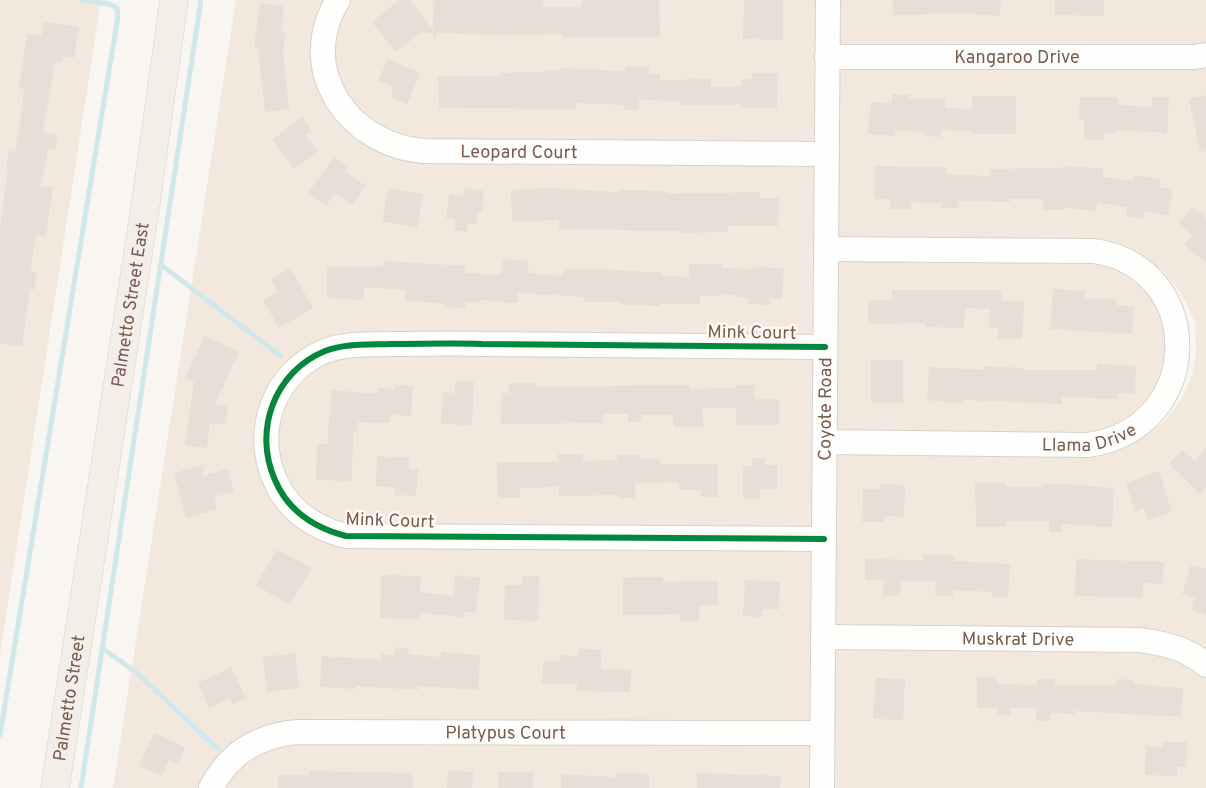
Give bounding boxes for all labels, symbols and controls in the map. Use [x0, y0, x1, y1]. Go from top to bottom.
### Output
street label: Kangaroo Drive [954, 47, 1080, 70]
street label: Leopard Court [460, 141, 578, 165]
street label: Palmetto Street East [107, 221, 156, 389]
street label: Mink Court [707, 321, 797, 346]
street label: Coyote Road [814, 357, 838, 461]
street label: Llama Drive [1042, 419, 1141, 458]
street label: Mink Court [345, 508, 435, 535]
street label: Muskrat Drive [962, 628, 1074, 652]
street label: Palmetto Street [49, 634, 92, 763]
street label: Platypus Court [445, 722, 566, 746]

